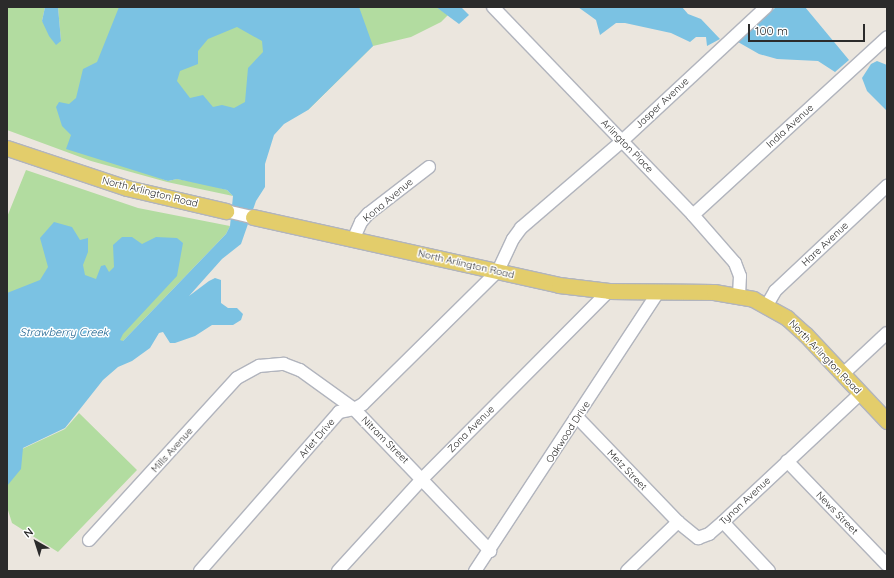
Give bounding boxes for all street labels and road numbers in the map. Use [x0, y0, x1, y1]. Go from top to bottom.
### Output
street label: Jasper Avenue [633, 75, 691, 131]
street label: India Avenue [764, 102, 816, 150]
street label: Arlington Place [598, 117, 656, 175]
street label: North Arlington Road [101, 174, 199, 210]
street label: Kona Avenue [361, 176, 415, 224]
street label: Hare Avenue [799, 219, 851, 269]
street label: North Arlington Road [417, 247, 515, 281]
street label: North Arlington Road [786, 317, 864, 397]
street label: Oakwood Drive [543, 399, 593, 465]
street label: Zona Avenue [445, 403, 497, 455]
street label: Nitram Street [359, 414, 411, 466]
street label: Arlet Drive [297, 416, 337, 460]
street label: Mills Avenue [149, 425, 195, 475]
street label: Metz Street [605, 447, 649, 493]
street label: Tynan Avenue [717, 474, 773, 528]
street label: News Street [814, 489, 860, 537]

